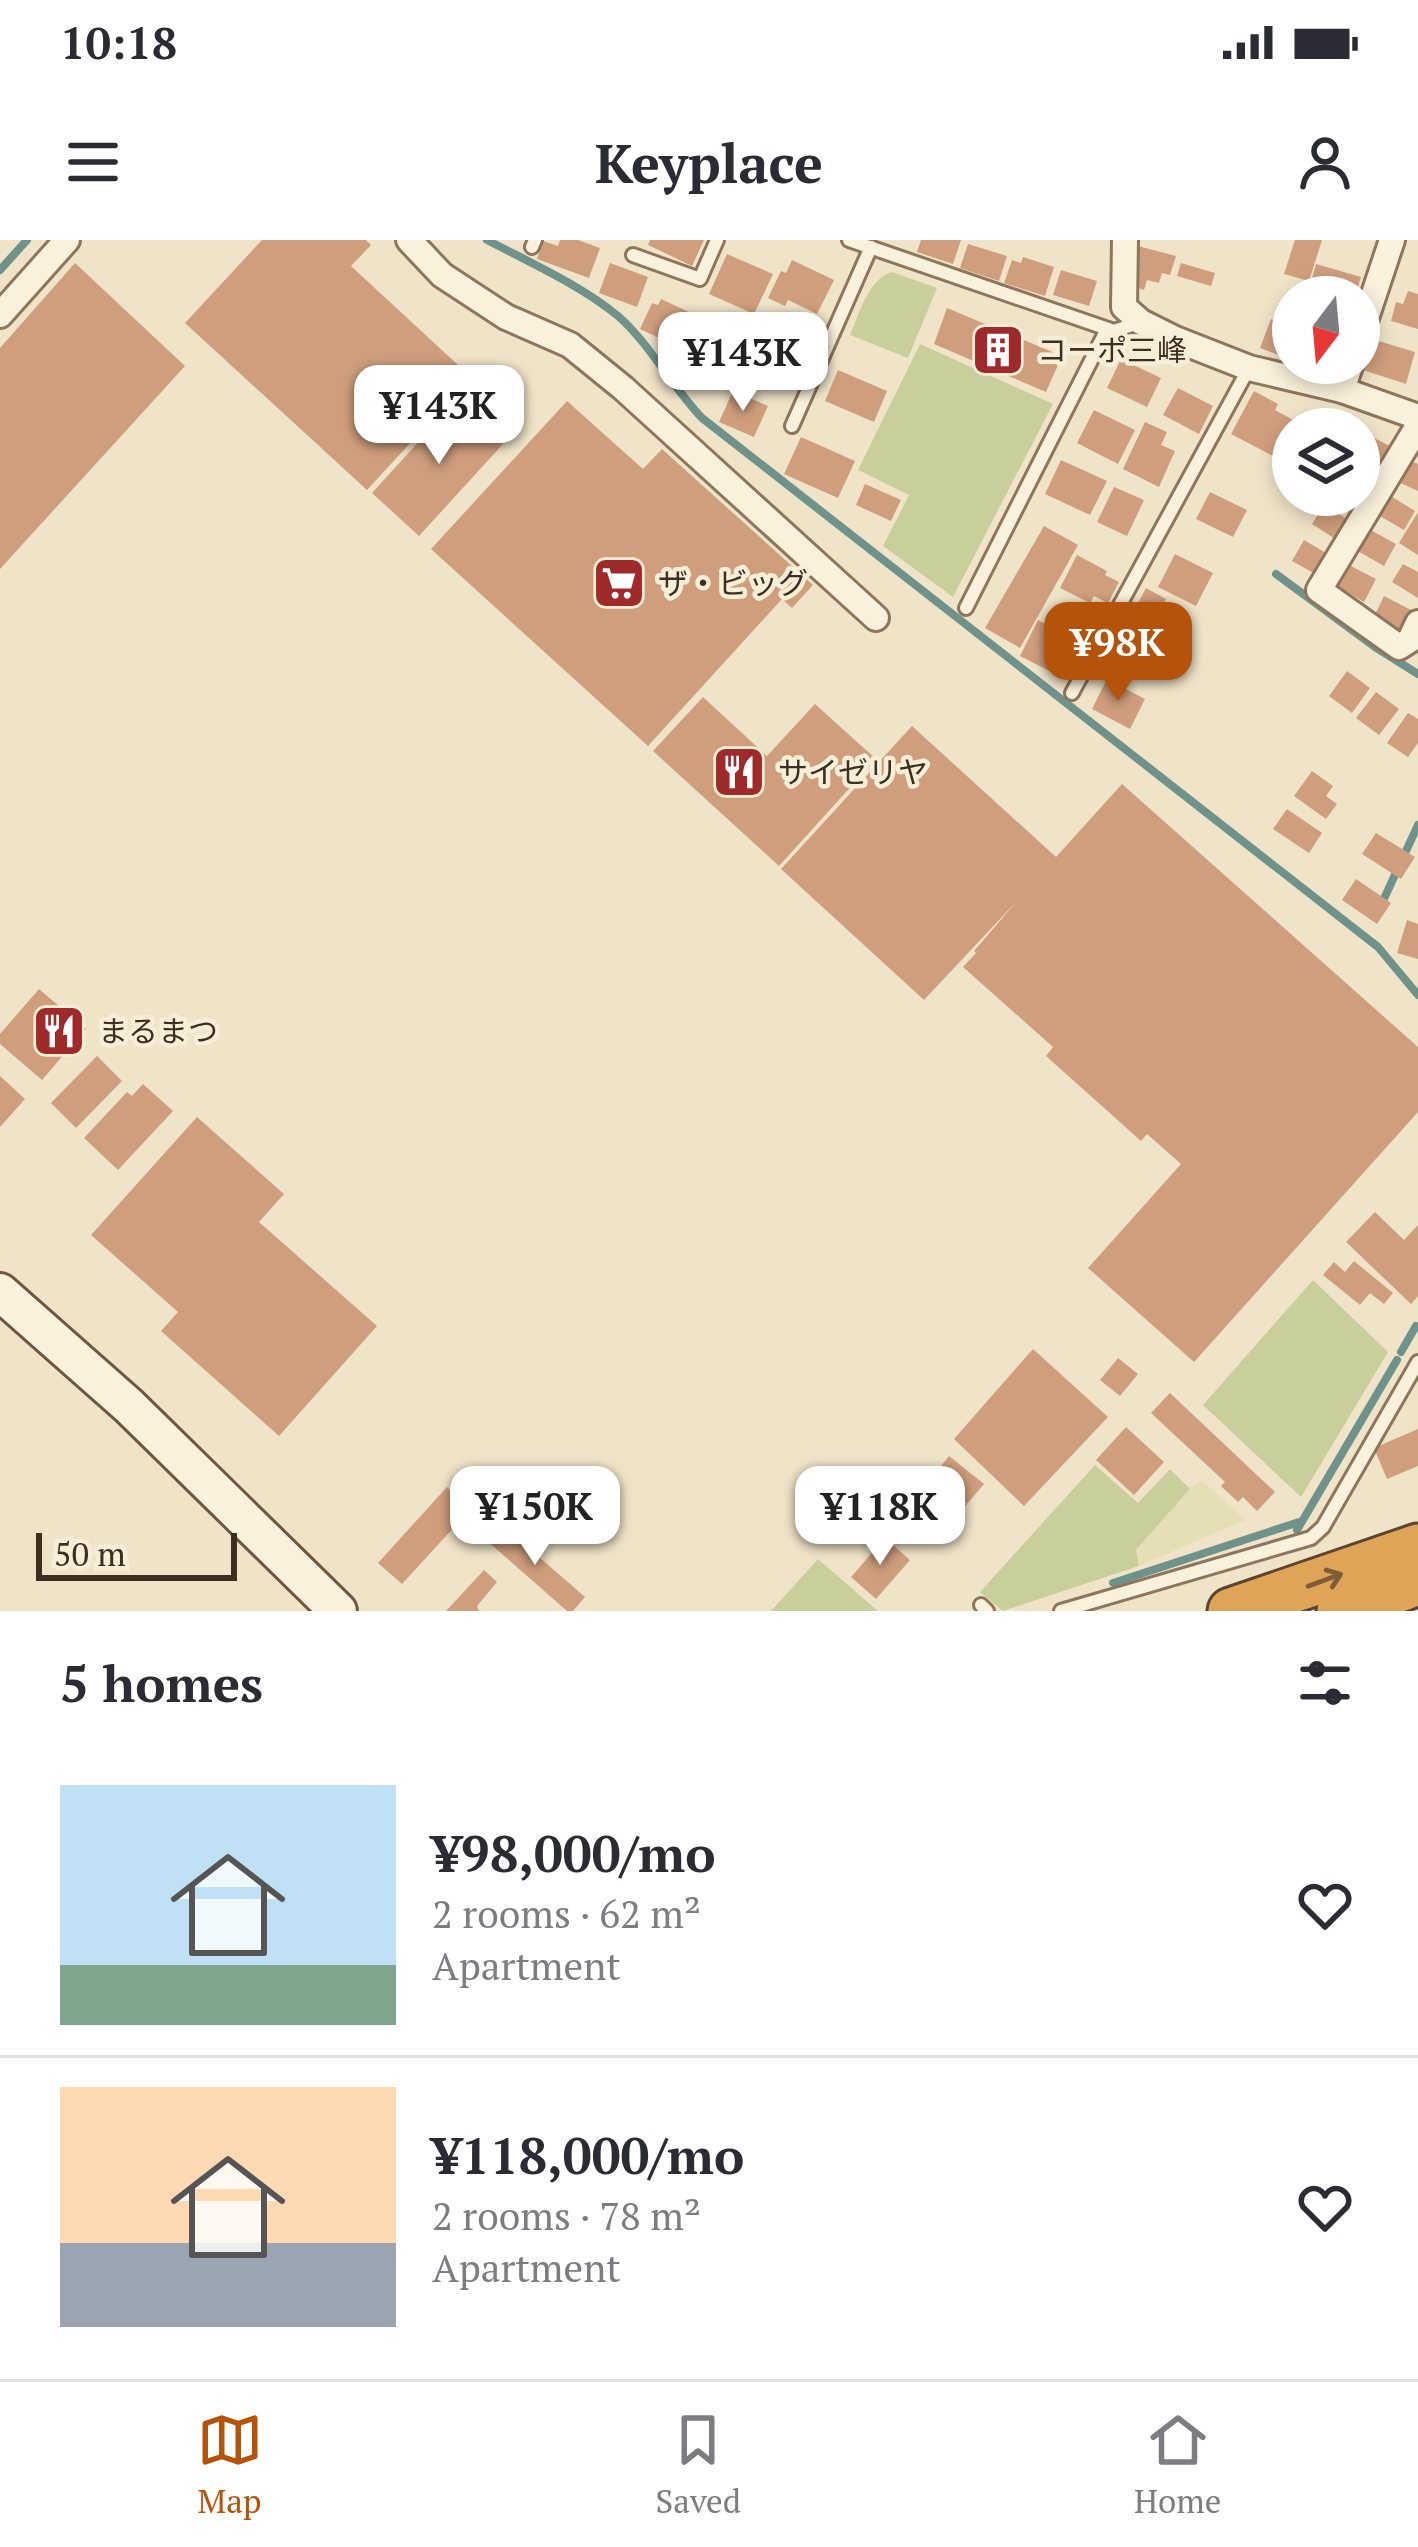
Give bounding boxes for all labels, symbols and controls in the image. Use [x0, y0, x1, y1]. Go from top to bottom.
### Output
text: 10:18 [60, 12, 177, 72]
text: Keyplace [595, 127, 823, 198]
icon: menu [60, 129, 126, 195]
icon: person [1292, 129, 1358, 195]
north arrow [1272, 276, 1380, 384]
map controls [1272, 276, 1380, 516]
pin: ¥143K [659, 312, 827, 414]
building icon: コーポ三峰 [970, 322, 1026, 378]
text: ¥143K [685, 325, 801, 377]
place label: コーポ三峰 [1037, 330, 1187, 370]
pin: ¥143K [355, 365, 523, 467]
text: ¥143K [381, 378, 497, 430]
button: layers [1272, 408, 1380, 516]
supermarket icon: ザ・ビッグ [591, 555, 647, 611]
place label: ザ・ビッグ [658, 563, 808, 603]
pin: ¥98K [1047, 602, 1189, 704]
text: ¥98K [1071, 615, 1165, 667]
restaurant icon: サイゼリヤ [711, 744, 767, 800]
place label: サイゼリヤ [778, 752, 928, 792]
restaurant icon: まるまつ [31, 1003, 87, 1059]
place label: まるまつ [98, 1011, 218, 1051]
pin: ¥150K [451, 1466, 619, 1568]
pin: ¥118K [796, 1466, 964, 1568]
text: ¥150K [477, 1479, 593, 1531]
text: ¥118K [822, 1479, 938, 1531]
scale bar [36, 1527, 237, 1580]
text: 50 m [54, 1532, 126, 1575]
one-way arrow [1306, 1568, 1343, 1589]
text: 5 homes [60, 1649, 263, 1717]
icon: filters [1292, 1650, 1358, 1716]
text: ¥98,000/mo [432, 1819, 715, 1887]
icon: home [156, 1833, 300, 1977]
icon: heart [1292, 1872, 1358, 1938]
text: 2 rooms · 62 m² [432, 1887, 701, 1939]
text: Apartment [432, 1939, 621, 1991]
text: ¥118,000/mo [432, 2121, 744, 2189]
icon: home [156, 2135, 300, 2279]
icon: heart [1292, 2174, 1358, 2240]
text: 2 rooms · 78 m² [432, 2189, 701, 2241]
text: Apartment [432, 2241, 621, 2293]
tab: Map [197, 2407, 263, 2522]
tab: Saved [656, 2407, 741, 2522]
tab: Home [1134, 2407, 1221, 2522]

